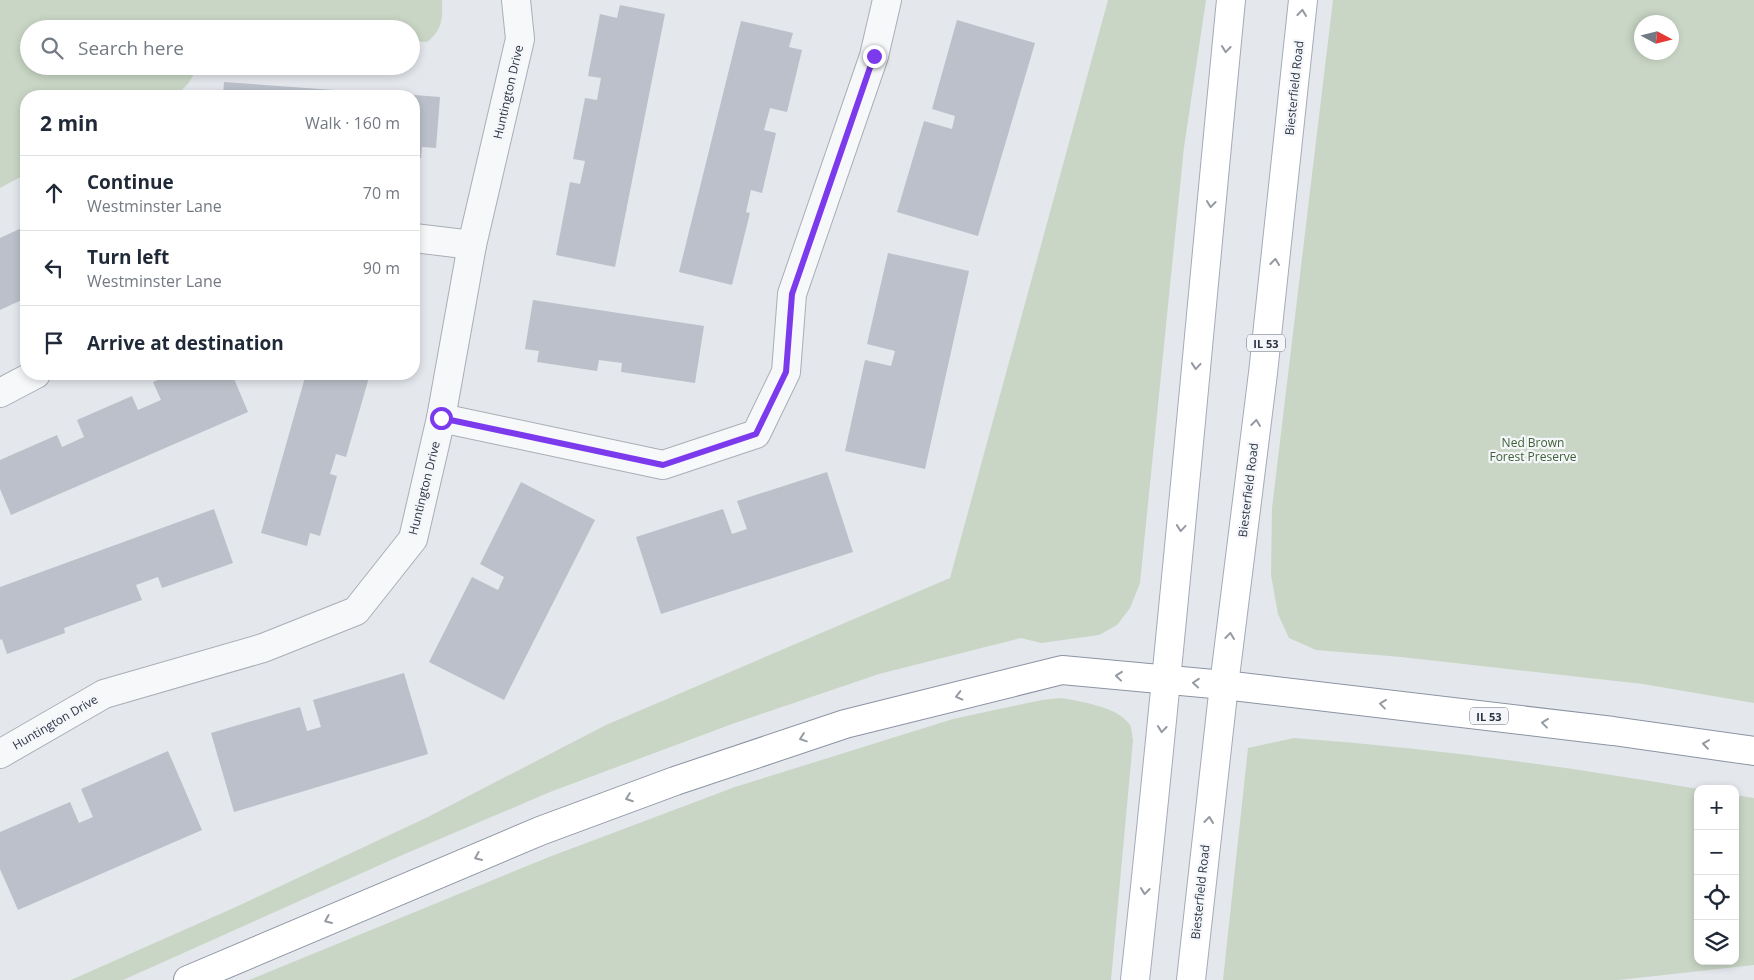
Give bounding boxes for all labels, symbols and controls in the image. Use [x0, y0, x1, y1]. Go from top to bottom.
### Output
one-way arrow [1296, 9, 1307, 17]
north arrow [1634, 15, 1679, 60]
search box [20, 20, 420, 75]
icon: search [38, 34, 66, 62]
text: Search here [78, 35, 184, 61]
street label: Biesterfield Road [1281, 40, 1307, 136]
street label: Huntington Drive [489, 43, 527, 141]
route end [863, 45, 886, 68]
one-way arrow [1221, 45, 1232, 53]
text: 2 min [40, 109, 98, 137]
text: Walk · 160 m [305, 112, 400, 134]
text: Continue [87, 169, 174, 195]
icon: ahead [40, 179, 68, 207]
text: 70 m [363, 182, 400, 204]
text: Westminster Lane [87, 195, 222, 217]
one-way arrow [1206, 201, 1217, 209]
text: Turn left [87, 244, 169, 270]
icon: left [40, 254, 68, 282]
text: 90 m [363, 257, 400, 279]
one-way arrow [1269, 257, 1280, 265]
text: Westminster Lane [87, 270, 222, 292]
icon: arrive [40, 329, 68, 357]
text: Arrive at destination [87, 330, 284, 356]
road number: IL 53 [1247, 334, 1285, 352]
one-way arrow [1191, 363, 1202, 371]
route start [430, 407, 453, 430]
one-way arrow [1251, 419, 1261, 427]
park label: Ned Brown Forest Preserve [1489, 434, 1577, 465]
street label: Huntington Drive [404, 439, 444, 537]
street label: Biesterfield Road [1234, 442, 1262, 538]
one-way arrow [1176, 524, 1187, 532]
one-way arrow [1224, 632, 1235, 640]
one-way arrow [1114, 671, 1122, 682]
one-way arrow [1191, 677, 1199, 688]
street label: Huntington Drive [9, 690, 101, 753]
one-way arrow [955, 690, 964, 701]
one-way arrow [1379, 699, 1387, 710]
road number: IL 53 [1470, 708, 1508, 724]
one-way arrow [1540, 718, 1548, 729]
one-way arrow [1157, 725, 1168, 733]
one-way arrow [799, 733, 808, 743]
one-way arrow [1701, 739, 1709, 750]
map controls [1694, 785, 1739, 965]
button: + [1694, 785, 1739, 830]
one-way arrow [626, 792, 634, 802]
one-way arrow [1203, 816, 1214, 824]
button: − [1694, 830, 1739, 875]
street label: Biesterfield Road [1187, 844, 1213, 940]
one-way arrow [474, 851, 483, 862]
button: locate [1694, 875, 1739, 920]
one-way arrow [1140, 887, 1151, 895]
one-way arrow [324, 914, 333, 925]
button: layers [1694, 920, 1739, 965]

